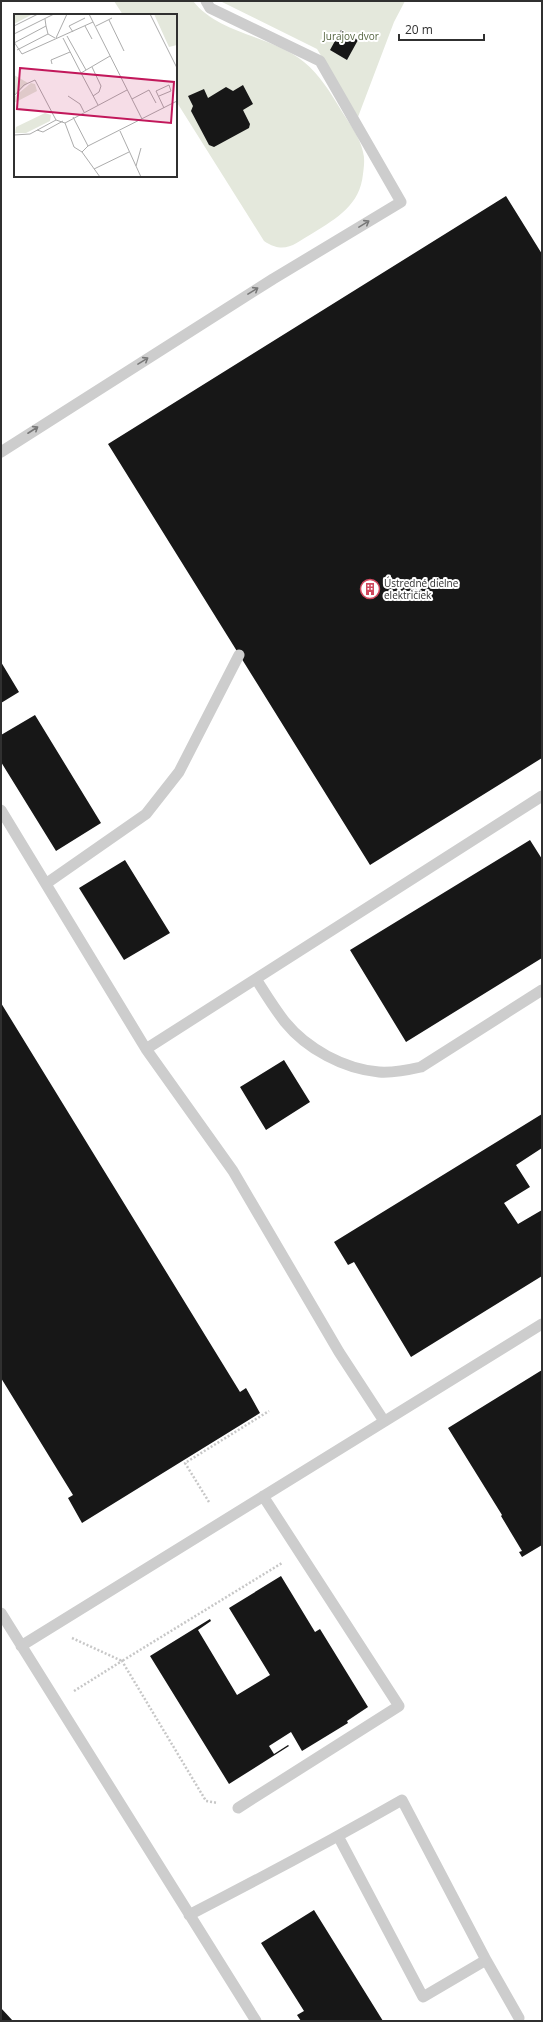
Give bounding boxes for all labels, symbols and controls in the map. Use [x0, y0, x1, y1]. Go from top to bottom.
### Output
inset map [14, 14, 177, 177]
scale bar [399, 16, 484, 42]
text: 20 m [405, 21, 433, 38]
park label: Jurajov dvor [322, 29, 379, 43]
one-way arrow [358, 220, 369, 228]
one-way arrow [247, 287, 258, 295]
one-way arrow [137, 356, 149, 364]
one-way arrow [27, 426, 39, 434]
place label: Ústredné dielne električiek [384, 576, 459, 602]
building icon: Ústredné dielne električiek [359, 578, 381, 600]

